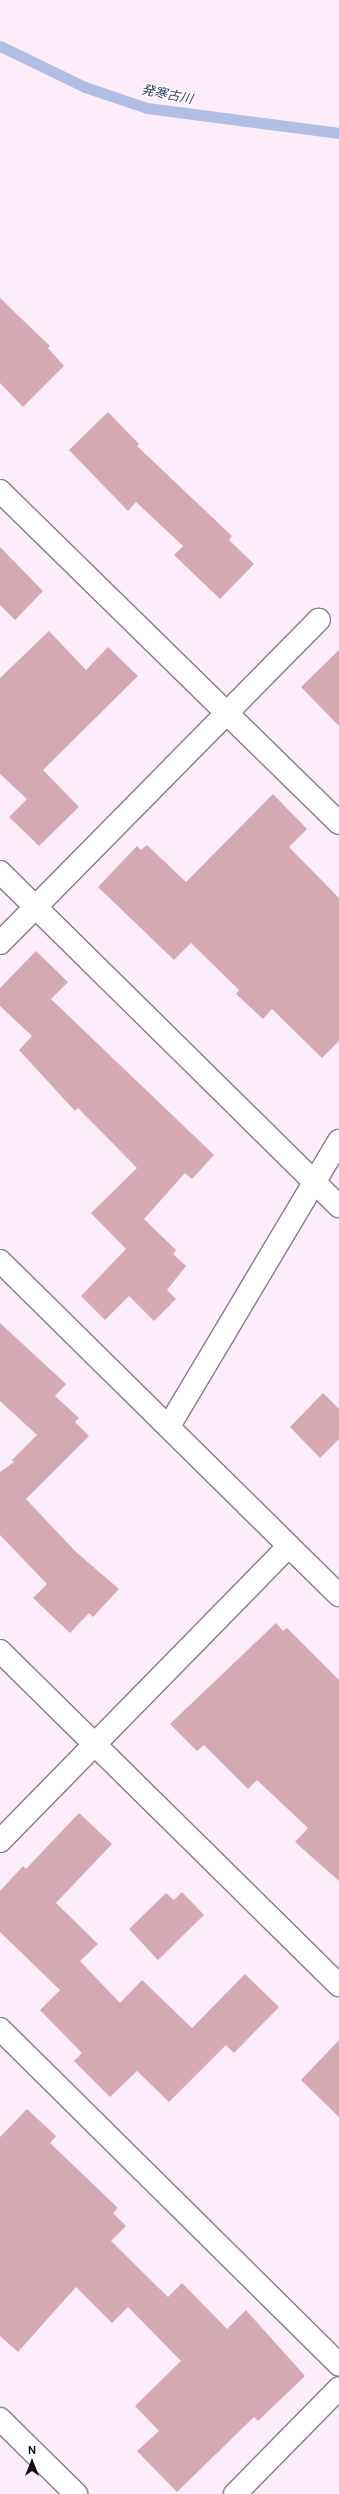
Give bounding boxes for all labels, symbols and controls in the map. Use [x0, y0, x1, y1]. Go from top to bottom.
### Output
water label: 発寒古川 [140, 82, 194, 108]
north arrow [12, 2442, 52, 2482]
text: N [28, 2443, 36, 2457]

